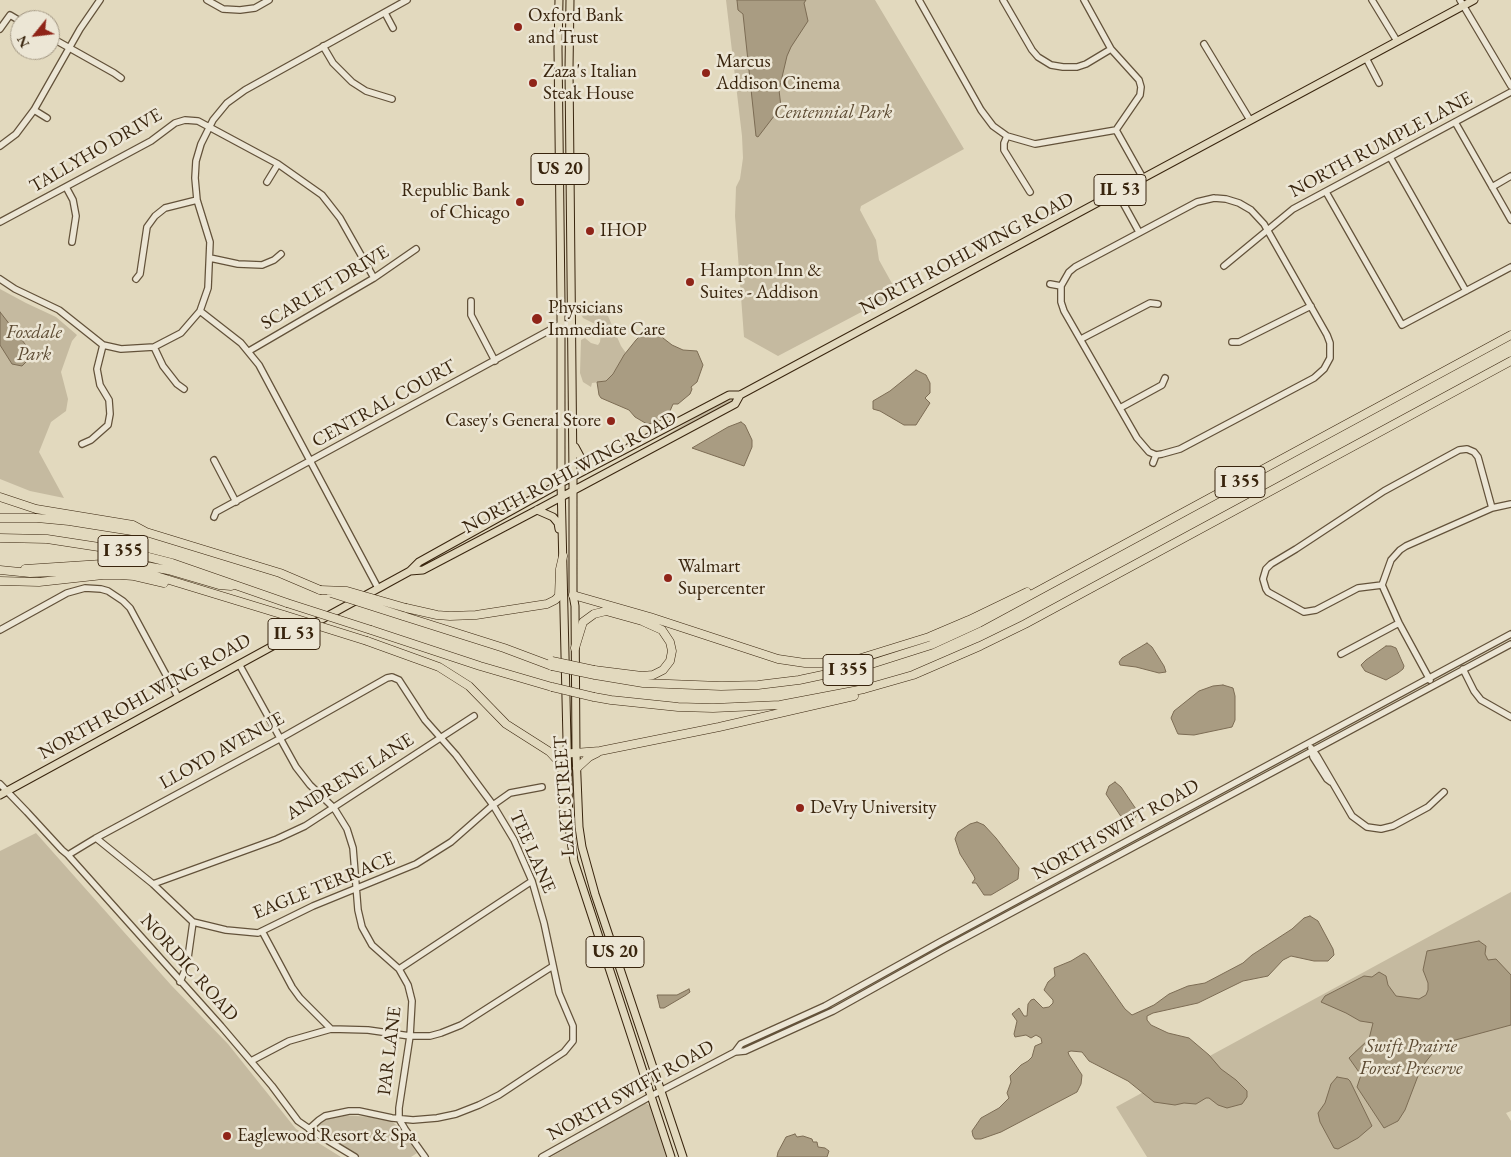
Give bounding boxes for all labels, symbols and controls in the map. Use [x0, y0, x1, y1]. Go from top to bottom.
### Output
place label: Oxford Bank and Trust [528, 5, 623, 49]
north arrow [10, 10, 60, 60]
marker: Oxford Bank and Trust [512, 21, 524, 33]
text: N [12, 32, 33, 51]
place label: Marcus Addison Cinema [716, 51, 840, 95]
place label: Zaza's Italian Steak House [543, 61, 637, 105]
marker: Marcus Addison Cinema [700, 67, 712, 79]
marker: Zaza's Italian Steak House [527, 77, 539, 89]
street label: NORTH RUMPLE LANE [1286, 87, 1476, 203]
park label: Centennial Park [774, 102, 892, 124]
street label: TALLYHO DRIVE [26, 104, 166, 198]
road number: US 20 [531, 153, 589, 184]
road number: IL 53 [1094, 174, 1146, 206]
place label: Republic Bank of Chicago [401, 180, 510, 224]
street label: NORTH ROHLWING ROAD [856, 188, 1078, 320]
marker: Republic Bank of Chicago [514, 196, 526, 208]
place label: IHOP [600, 220, 647, 242]
marker: IHOP [584, 225, 596, 237]
street label: SCARLET DRIVE [257, 241, 393, 335]
place label: Hampton Inn & Suites - Addison [700, 260, 822, 304]
marker: Hampton Inn & Suites - Addison [684, 276, 696, 288]
place label: Physicians Immediate Care [548, 297, 665, 341]
marker: Physicians Immediate Care [530, 312, 544, 326]
park label: Foxdale Park [6, 322, 62, 366]
street label: CENTRAL COURT [308, 355, 460, 453]
street label: NORTH ROHLWING ROAD [459, 407, 681, 539]
place label: Casey's General Store [445, 410, 601, 432]
marker: Casey's General Store [605, 415, 617, 427]
road number: I 355 [1215, 467, 1265, 498]
road number: I 355 [98, 536, 148, 566]
place label: Walmart Supercenter [678, 556, 765, 600]
marker: Walmart Supercenter [662, 572, 674, 584]
road number: IL 53 [268, 618, 320, 650]
street label: NORTH ROHLWING ROAD [35, 629, 255, 765]
road number: I 355 [823, 654, 873, 686]
street label: LLOYD AVENUE [156, 707, 288, 795]
street label: ANDRENE LANE [282, 729, 418, 825]
street label: LAKE STREET [549, 735, 581, 857]
street label: NORTH SWIFT ROAD [1029, 775, 1203, 885]
place label: DeVry University [810, 797, 937, 819]
marker: DeVry University [794, 802, 806, 814]
street label: TEE LANE [504, 807, 560, 897]
street label: EAGLE TERRACE [250, 847, 398, 925]
street label: NORDIC ROAD [135, 910, 243, 1026]
road number: US 20 [586, 936, 644, 968]
street label: PAR LANE [373, 1005, 407, 1097]
street label: NORTH SWIFT ROAD [544, 1036, 718, 1146]
park label: Swift Prairie Forest Preserve [1360, 1036, 1462, 1080]
place label: Eaglewood Resort & Spa [237, 1125, 416, 1147]
marker: Eaglewood Resort & Spa [221, 1130, 233, 1142]

